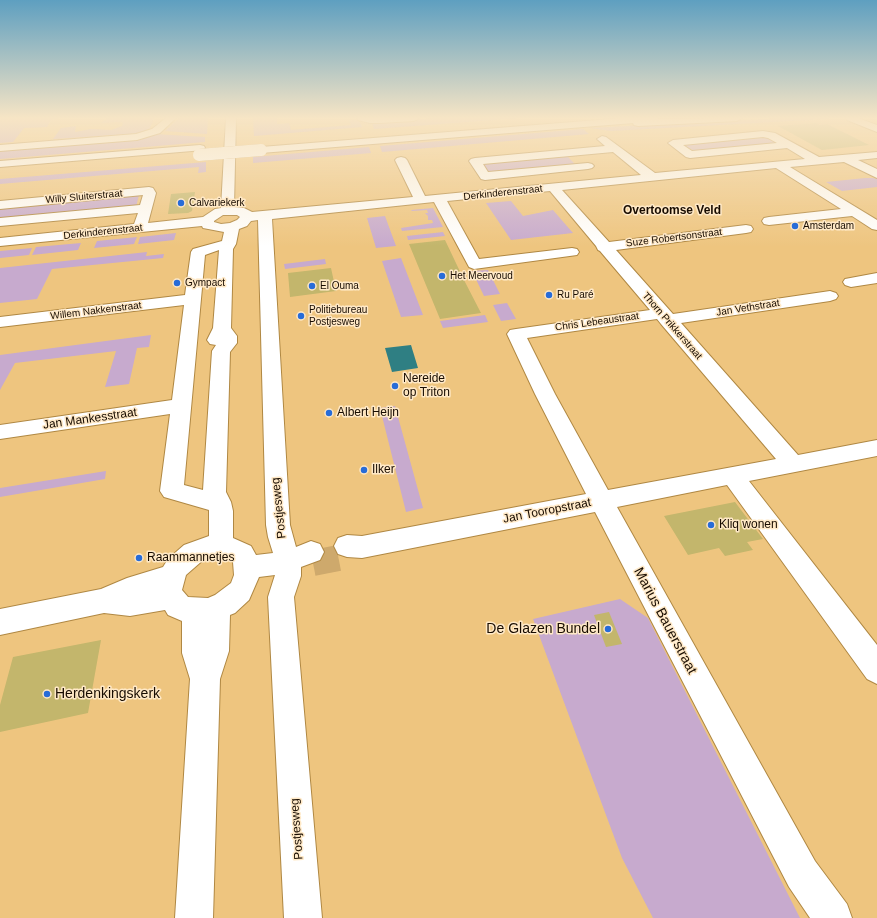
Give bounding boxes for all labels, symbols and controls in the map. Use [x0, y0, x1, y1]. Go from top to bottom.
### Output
street label: Derkinderenstraat [463, 183, 543, 203]
street label: Willy Sluiterstraat [45, 188, 123, 206]
place label: Calvariekerk [189, 197, 245, 209]
marker: Calvariekerk [176, 198, 186, 208]
district label: Overtoomse Veld [623, 204, 721, 218]
place label: Amsterdam [803, 220, 854, 232]
marker: Amsterdam [790, 221, 800, 231]
street label: Derkinderenstraat [63, 222, 143, 242]
street label: Suze Robertsonstraat [625, 226, 723, 250]
place label: Het Meervoud [450, 270, 513, 282]
marker: Het Meervoud [437, 271, 447, 281]
place label: Gympact [185, 277, 225, 289]
marker: Gympact [172, 278, 182, 288]
place label: El Ouma [320, 280, 359, 292]
marker: El Ouma [307, 281, 317, 291]
place label: Ru Paré [557, 289, 594, 301]
marker: Ru Paré [544, 290, 554, 300]
street label: Thorn Prikkerstraat [640, 290, 704, 362]
street label: Jan Vethstraat [715, 297, 781, 319]
street label: Willem Nakkenstraat [50, 299, 142, 323]
place label: Politiebureau Postjesweg [309, 304, 367, 328]
street label: Chris Lebeaustraat [554, 310, 640, 334]
marker: Politiebureau Postjesweg [296, 311, 306, 321]
place label: Nereide op Triton [403, 372, 450, 400]
marker: Nereide op Triton [390, 381, 400, 391]
street label: Jan Mankesstraat [42, 405, 138, 433]
place label: Albert Heijn [337, 406, 399, 420]
marker: Albert Heijn [324, 408, 334, 418]
place label: Ilker [372, 463, 395, 477]
marker: Ilker [359, 465, 369, 475]
street label: Postjesweg [269, 477, 289, 539]
street label: Jan Tooropstraat [502, 495, 592, 527]
place label: Kliq wonen [719, 518, 778, 532]
marker: Kliq wonen [706, 520, 716, 530]
place label: Raammannetjes [147, 551, 234, 565]
marker: Raammannetjes [134, 553, 144, 563]
street label: Marius Bauerstraat [630, 565, 700, 677]
place label: De Glazen Bundel [486, 621, 600, 637]
marker: De Glazen Bundel [603, 624, 613, 634]
place label: Herdenkingskerk [55, 686, 160, 702]
marker: Herdenkingskerk [42, 689, 52, 699]
street label: Postjesweg [288, 798, 306, 860]

